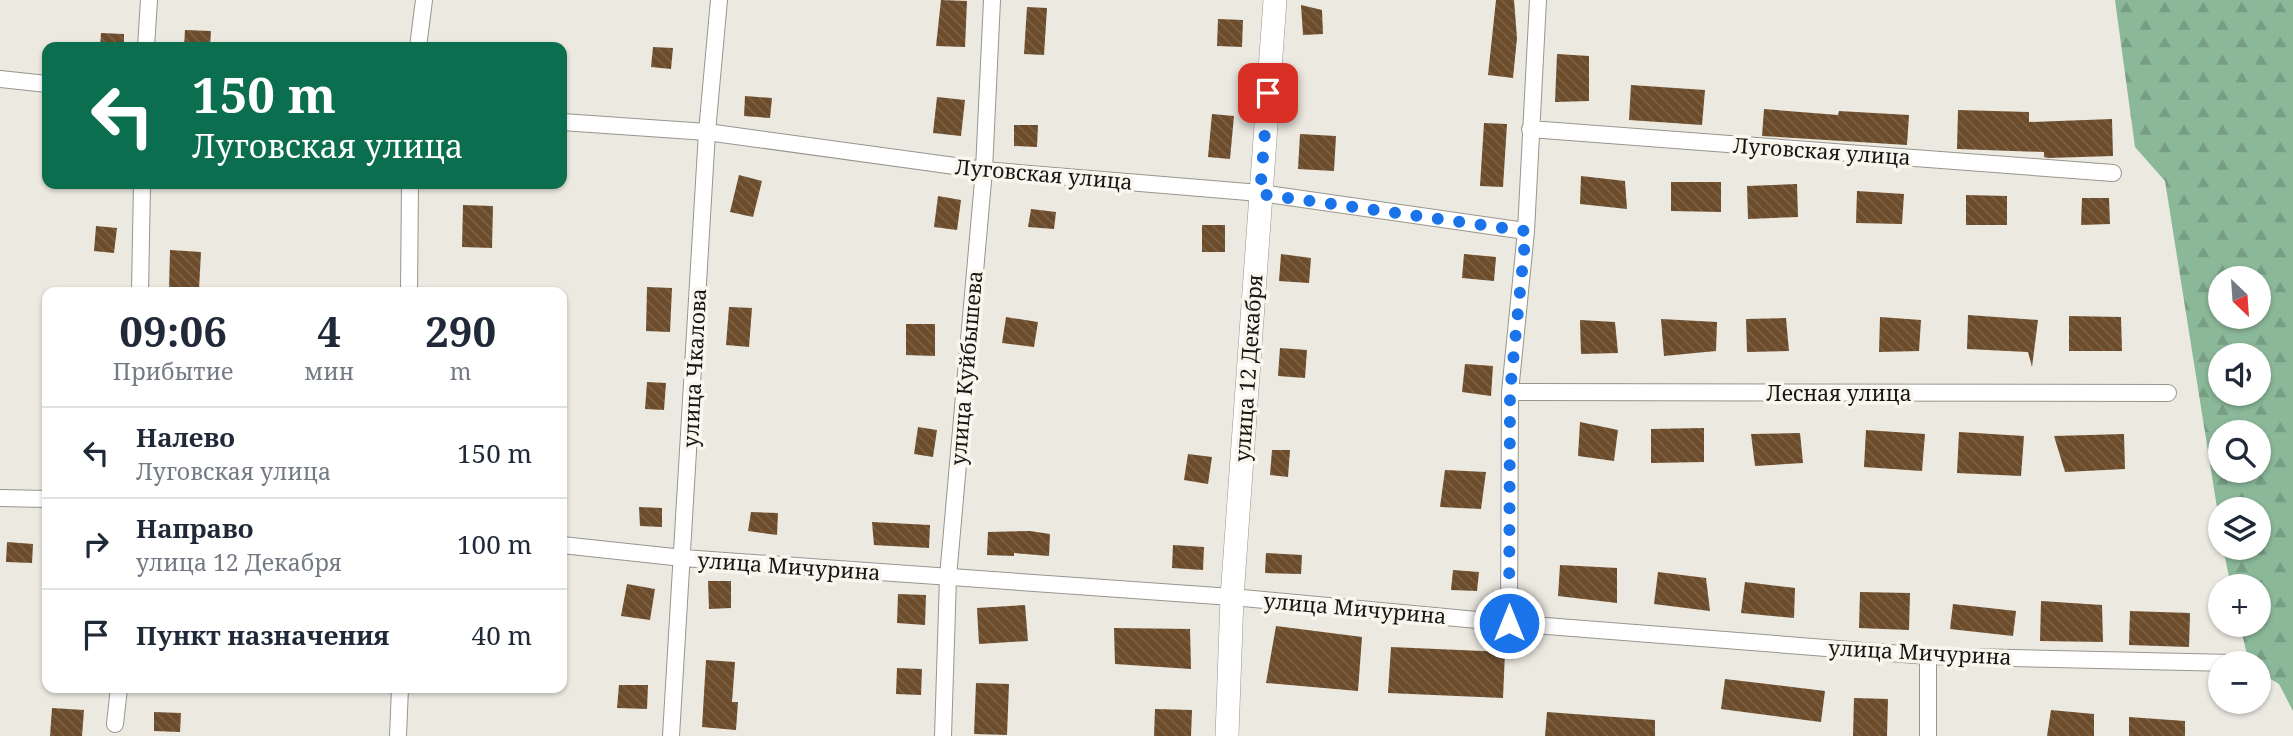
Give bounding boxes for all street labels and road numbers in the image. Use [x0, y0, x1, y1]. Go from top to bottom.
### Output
street label: Луговская улица [1732, 131, 1912, 171]
street label: Луговская улица [954, 152, 1134, 196]
street label: улица Куйбышева [944, 269, 988, 467]
street label: улица 12 Декабря [1227, 273, 1269, 463]
street label: улица Чкалова [676, 288, 712, 448]
street label: Лесная улица [1766, 379, 1912, 407]
street label: улица Мичурина [697, 546, 881, 586]
street label: улица Мичурина [1262, 586, 1448, 630]
street label: улица Мичурина [1828, 633, 2012, 671]

